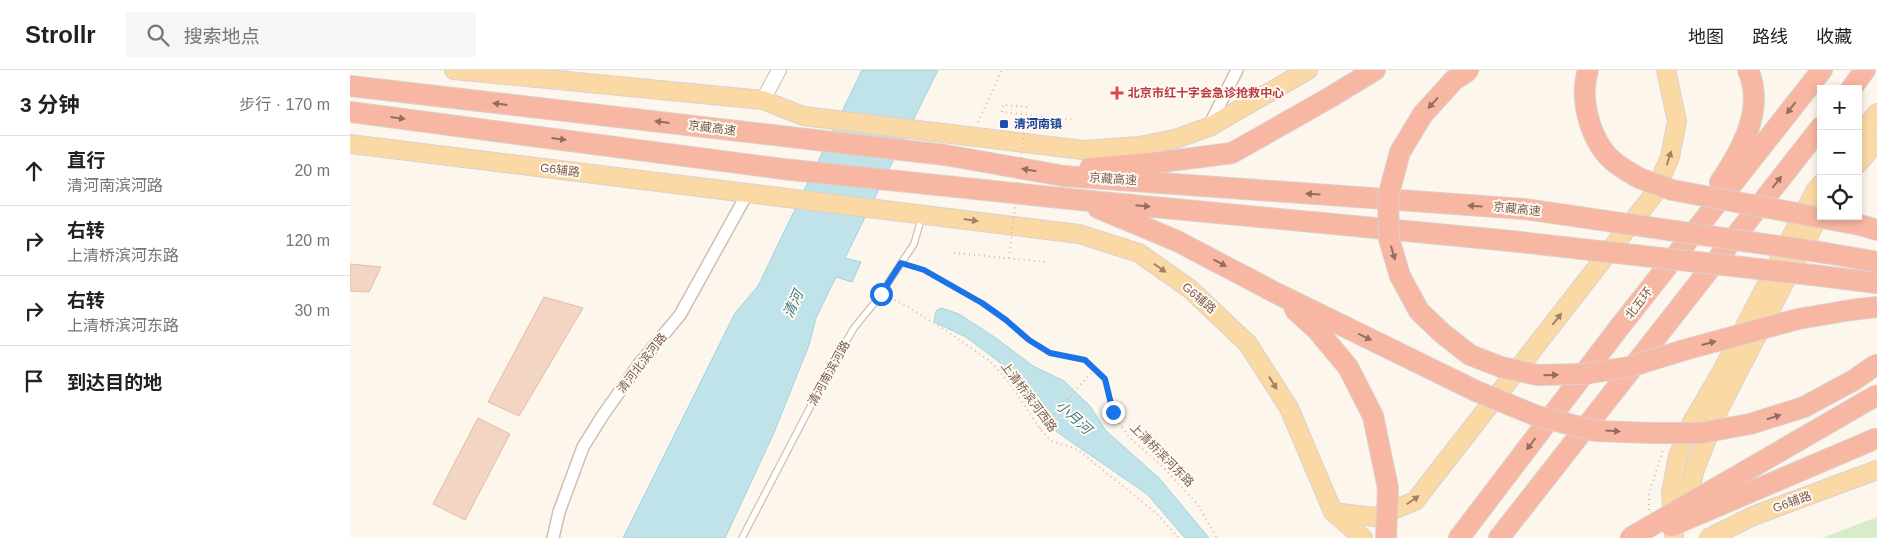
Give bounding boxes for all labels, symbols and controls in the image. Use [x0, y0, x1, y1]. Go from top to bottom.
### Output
search box [126, 12, 476, 57]
text: Strollr [25, 21, 96, 48]
icon: search [144, 21, 172, 49]
text: 搜索地点 [184, 26, 260, 47]
text: 地图 [1688, 27, 1724, 47]
text: 路线 [1752, 27, 1788, 47]
text: 收藏 [1816, 27, 1852, 47]
map controls [1817, 85, 1862, 220]
button: + [1817, 85, 1862, 130]
marker: 北京市红十字会急诊抢救中心 [1110, 86, 1124, 100]
place label: 北京市红十字会急诊抢救中心 [1128, 86, 1284, 100]
text: 3 分钟 [20, 93, 80, 116]
text: 步行 · 170 m [239, 96, 330, 113]
one-way arrow [1427, 96, 1439, 108]
one-way arrow [492, 100, 508, 108]
one-way arrow [1786, 101, 1797, 114]
one-way arrow [391, 114, 407, 122]
place label: 清河南镇 [1014, 117, 1062, 131]
one-way arrow [654, 118, 670, 126]
street label: 京藏高速 [687, 118, 737, 138]
marker: 清河南镇 [998, 118, 1010, 130]
button: − [1817, 130, 1862, 175]
one-way arrow [552, 136, 568, 144]
text: 直行 [67, 150, 105, 171]
one-way arrow [1666, 150, 1674, 165]
icon: ahead [20, 157, 48, 185]
street label: G6辅路 [539, 161, 581, 179]
text: 20 m [294, 162, 330, 179]
one-way arrow [1021, 165, 1037, 173]
street label: 京藏高速 [1089, 170, 1137, 188]
button: locate [1817, 175, 1862, 220]
one-way arrow [1772, 176, 1783, 189]
text: 清河南滨河路 [67, 177, 163, 194]
one-way arrow [1305, 189, 1321, 197]
street label: 京藏高速 [1492, 200, 1542, 218]
one-way arrow [1467, 201, 1483, 209]
one-way arrow [1135, 202, 1151, 210]
one-way arrow [963, 216, 979, 224]
text: 右转 [67, 220, 105, 241]
icon: right [20, 227, 48, 255]
text: 120 m [286, 232, 330, 249]
one-way arrow [1390, 245, 1398, 260]
text: 上清桥滨河东路 [67, 247, 179, 264]
one-way arrow [1213, 259, 1227, 268]
one-way arrow [1153, 263, 1167, 273]
street label: G6辅路 [1179, 280, 1219, 316]
route start [870, 283, 893, 306]
water label: 清河 [780, 285, 807, 320]
street label: 北五环 [1622, 285, 1656, 321]
text: 右转 [67, 290, 105, 311]
icon: right [20, 297, 48, 325]
text: 30 m [294, 302, 330, 319]
one-way arrow [1552, 313, 1563, 326]
text: 上清桥滨河东路 [67, 317, 179, 334]
street label: 清河北滨河路 [614, 330, 670, 396]
one-way arrow [1358, 333, 1372, 341]
street label: 清河南滨河路 [805, 338, 853, 408]
one-way arrow [1702, 339, 1717, 347]
street label: 上清桥滨河西路 [998, 359, 1060, 435]
icon: arrive [20, 367, 48, 395]
one-way arrow [1543, 371, 1559, 379]
text: 到达目的地 [67, 372, 162, 393]
one-way arrow [1268, 376, 1277, 389]
water label: 小月河 [1053, 397, 1097, 439]
route end [1102, 401, 1125, 424]
one-way arrow [1767, 412, 1782, 420]
street label: 上清桥滨河东路 [1127, 420, 1197, 490]
one-way arrow [1606, 428, 1622, 436]
one-way arrow [1525, 437, 1536, 450]
street label: G6辅路 [1771, 489, 1813, 515]
one-way arrow [1406, 495, 1420, 505]

